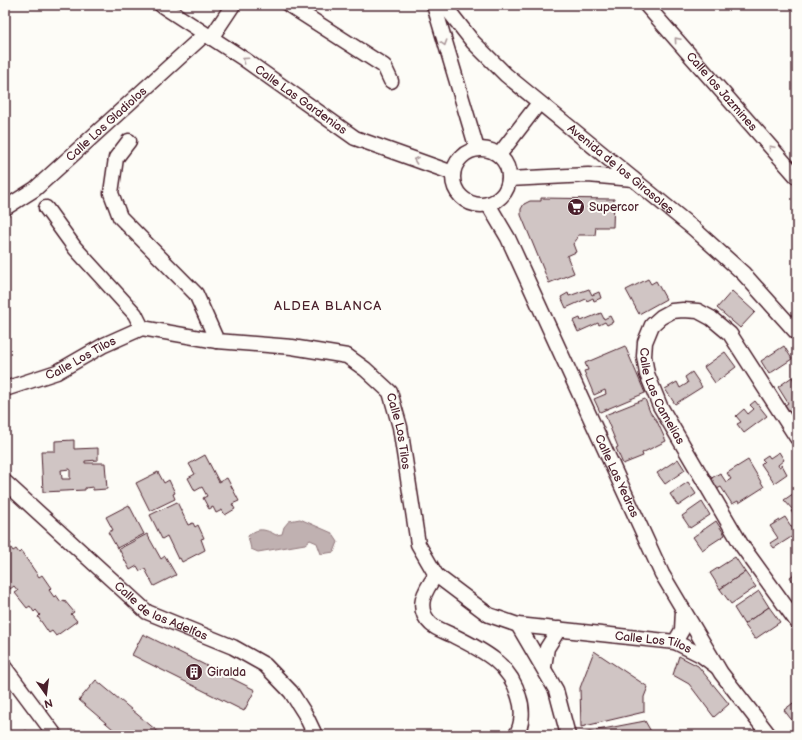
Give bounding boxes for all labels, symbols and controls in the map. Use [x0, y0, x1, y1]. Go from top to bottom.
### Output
one-way arrow [674, 37, 681, 44]
one-way arrow [439, 39, 448, 46]
street label: Calle los Jazmines [683, 49, 761, 134]
one-way arrow [242, 57, 249, 65]
street label: Calle Las Gardenias [252, 62, 350, 138]
street label: Calle Los Gladiolos [63, 83, 150, 165]
street label: Avenida de los Girasoles [564, 121, 677, 217]
one-way arrow [769, 145, 776, 153]
one-way arrow [413, 156, 420, 165]
supermarket icon: Supercor [566, 197, 586, 217]
place label: Supercor [589, 200, 639, 215]
district label: ALDEA BLANCA [274, 298, 382, 314]
street label: Calle Los Tilos [43, 333, 118, 383]
street label: Calle Las Camelias [636, 347, 688, 447]
street label: Calle Los Tilos [383, 391, 414, 471]
street label: Calle Las Yedras [591, 432, 642, 520]
street label: Calle de las Adelfas [111, 578, 210, 643]
street label: Calle Los Tilos [614, 628, 694, 657]
building icon: Giralda [184, 662, 204, 682]
place label: Giralda [207, 665, 246, 680]
north arrow [26, 674, 66, 714]
text: N [43, 696, 54, 711]

